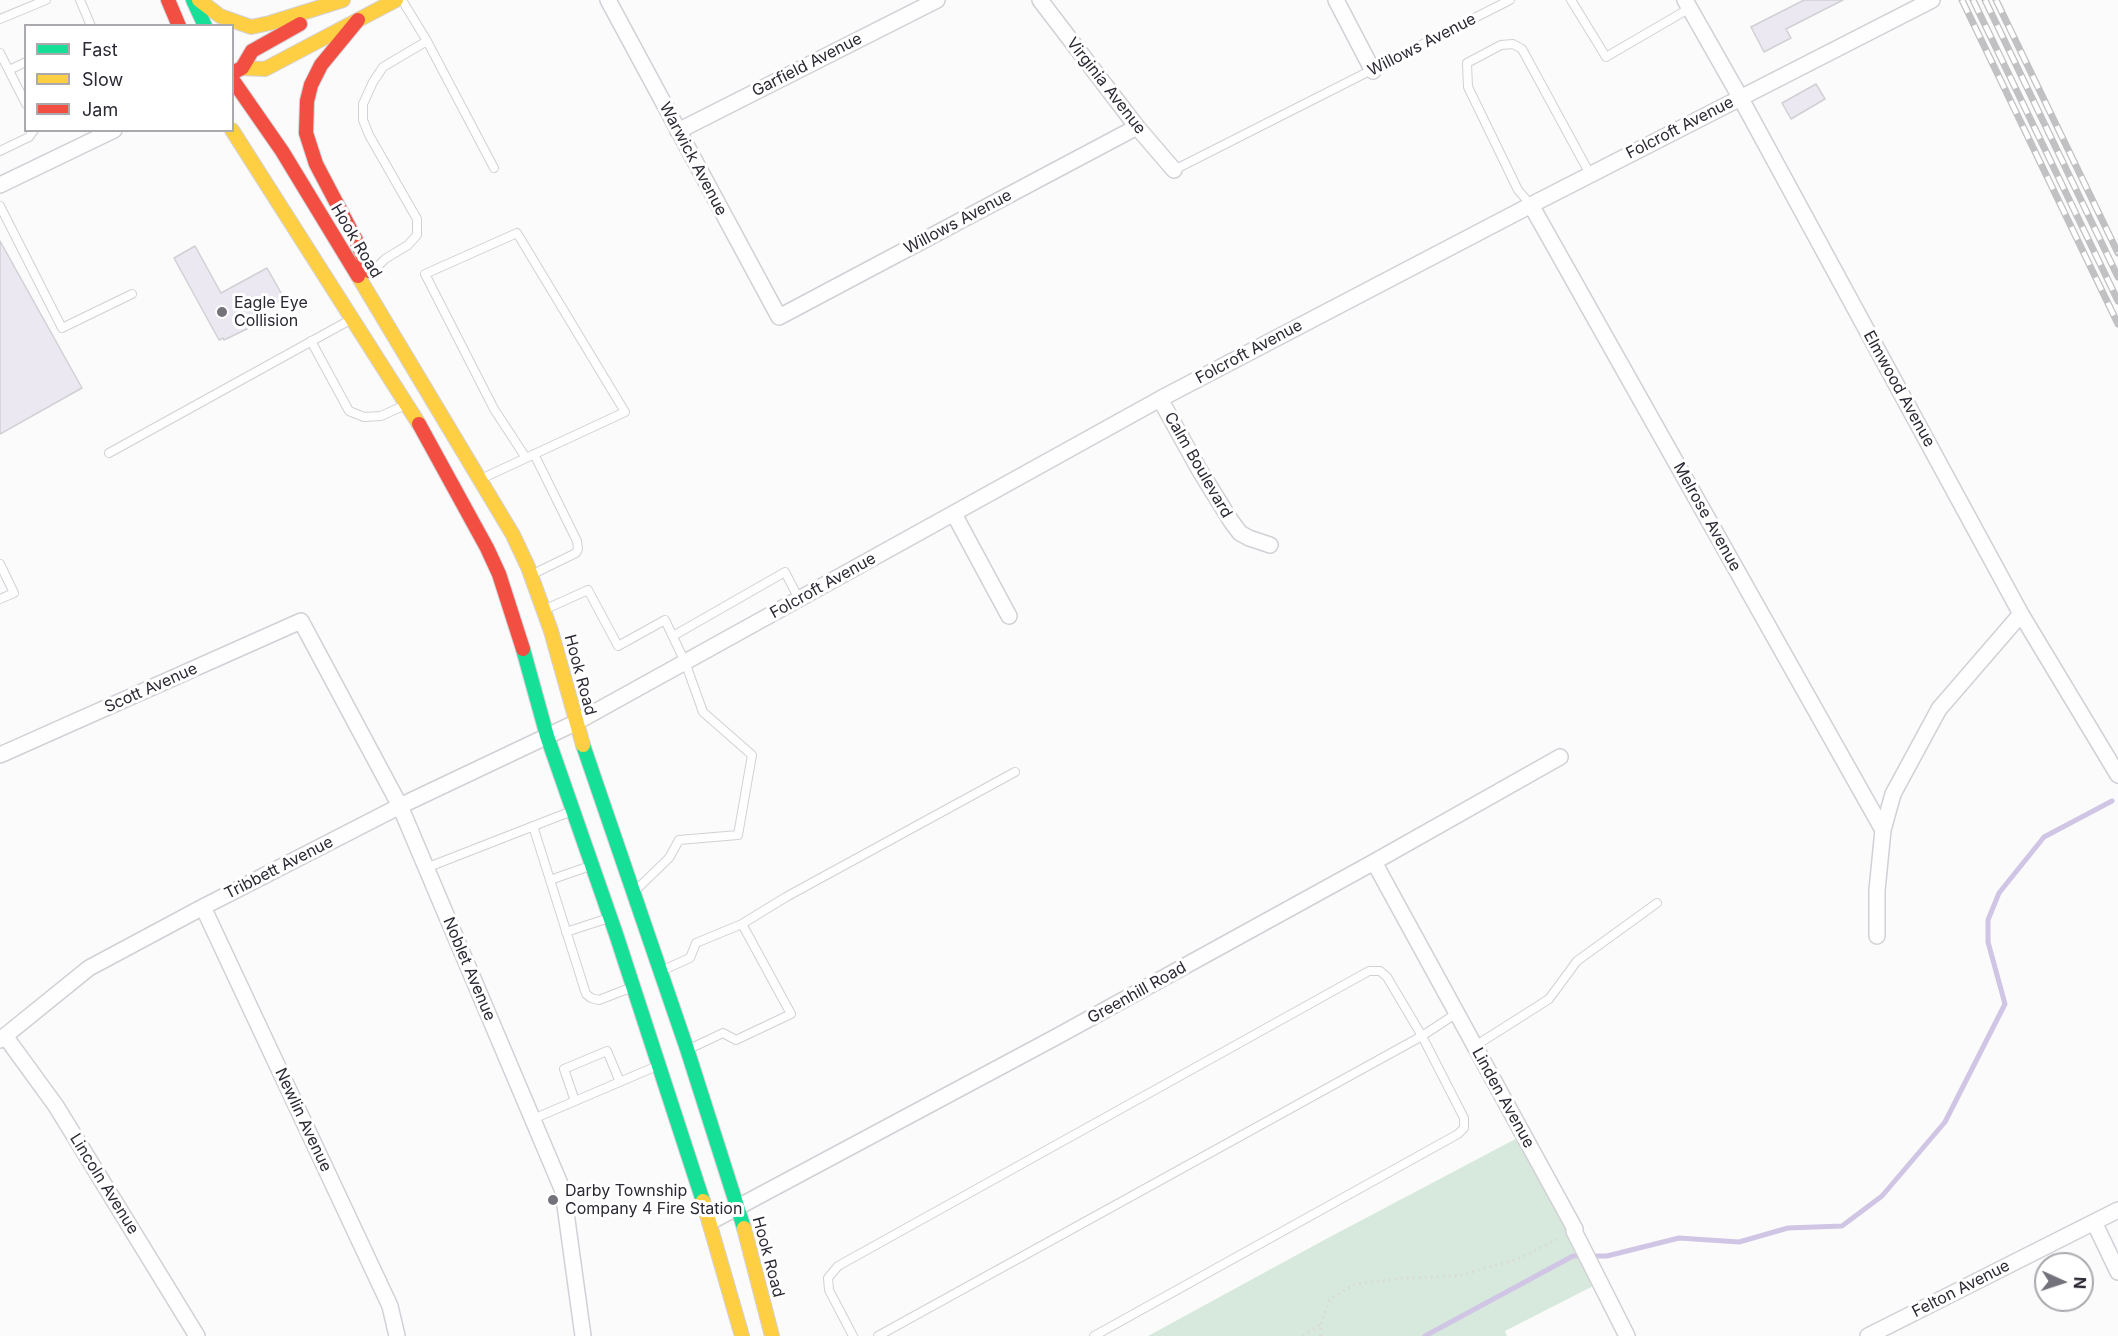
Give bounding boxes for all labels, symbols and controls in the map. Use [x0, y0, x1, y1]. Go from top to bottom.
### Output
street label: Willows Avenue [1365, 9, 1479, 81]
legend [24, 24, 234, 132]
street label: Garfield Avenue [749, 29, 865, 101]
street label: Virginia Avenue [1062, 34, 1150, 138]
text: Fast [82, 39, 118, 60]
text: Slow [82, 69, 123, 90]
street label: Folcroft Avenue [1623, 93, 1737, 163]
text: Jam [82, 99, 118, 120]
street label: Warwick Avenue [655, 99, 731, 219]
street label: Willows Avenue [901, 186, 1015, 258]
street label: Hook Road [326, 201, 386, 281]
place label: Eagle Eye Collision [234, 293, 308, 331]
marker: Eagle Eye Collision [215, 305, 229, 319]
street label: Folcroft Avenue [1192, 316, 1306, 388]
street label: Elmwood Avenue [1859, 327, 1939, 451]
street label: Calm Boulevard [1160, 409, 1236, 521]
street label: Melrose Avenue [1669, 459, 1745, 575]
street label: Folcroft Avenue [767, 549, 879, 623]
street label: Hook Road [560, 632, 600, 718]
street label: Scott Avenue [102, 659, 200, 717]
street label: Tribbett Avenue [222, 832, 336, 904]
street label: Noblet Avenue [439, 914, 499, 1024]
street label: Greenhill Road [1084, 958, 1190, 1028]
street label: Linden Avenue [1468, 1045, 1538, 1151]
street label: Newlin Avenue [271, 1065, 335, 1175]
street label: Lincoln Avenue [65, 1130, 143, 1238]
place label: Darby Township Company 4 Fire Station [565, 1181, 742, 1219]
marker: Darby Township Company 4 Fire Station [546, 1193, 560, 1207]
street label: Hook Road [748, 1214, 788, 1300]
north arrow [2034, 1252, 2094, 1312]
street label: Felton Avenue [1909, 1256, 2013, 1322]
text: N [2070, 1276, 2090, 1289]

